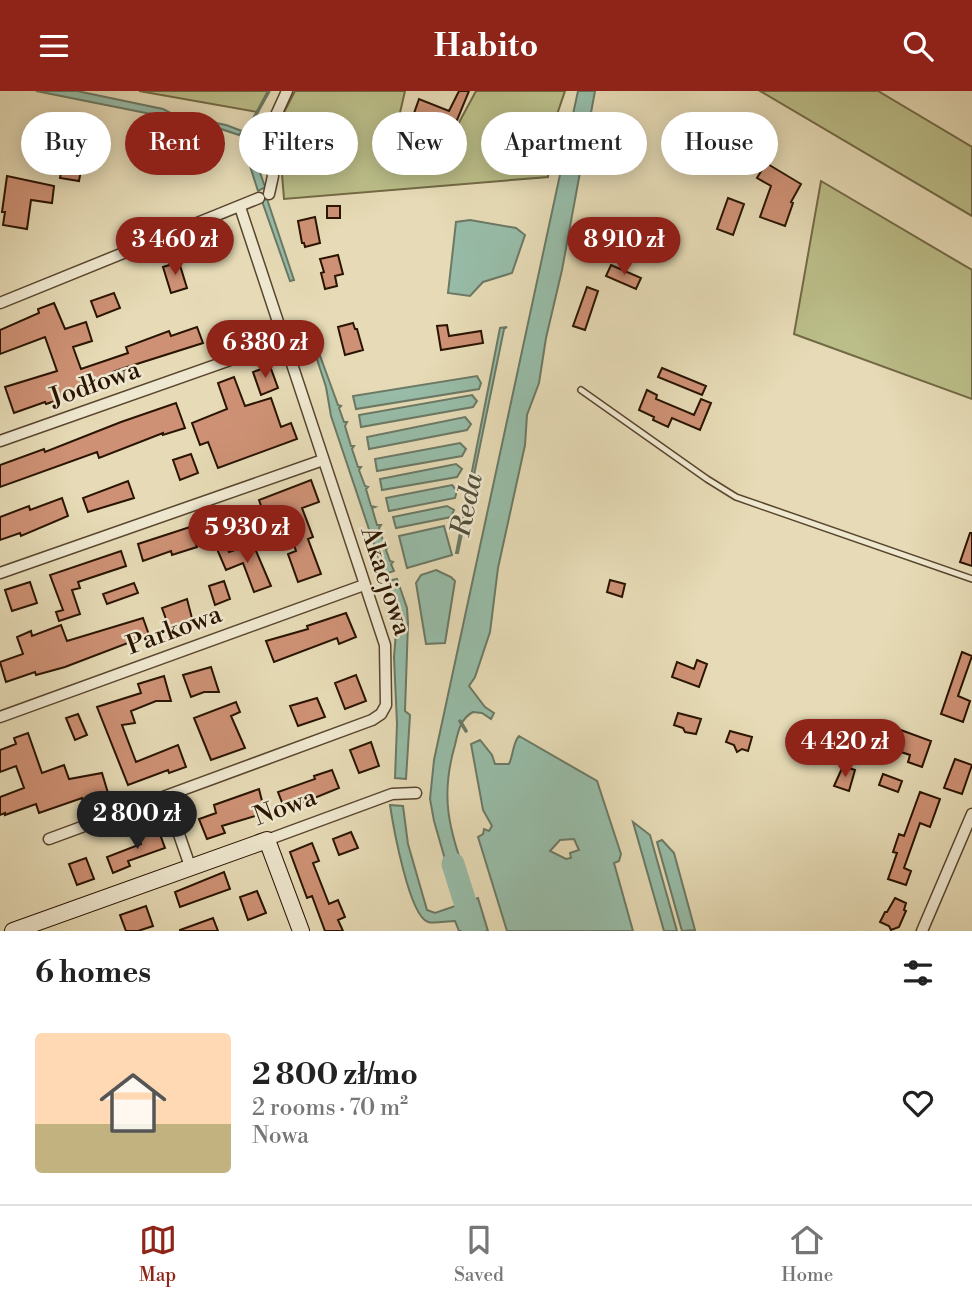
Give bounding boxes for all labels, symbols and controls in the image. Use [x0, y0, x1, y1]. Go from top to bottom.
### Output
text: Habito [434, 26, 538, 66]
icon: menu [35, 27, 73, 65]
icon: search [899, 27, 937, 65]
chip: Buy [21, 112, 111, 175]
chip: Rent [125, 112, 225, 175]
chip: Filters [239, 112, 358, 175]
chip: New [372, 112, 467, 175]
chip: Apartment [481, 112, 647, 175]
chip: House [661, 112, 778, 175]
pin: 3 460 zł [103, 218, 247, 277]
pin: 8 910 zł [552, 218, 696, 277]
text: 3 460 zł [132, 226, 218, 254]
text: 8 910 zł [583, 226, 665, 254]
pin: 6 380 zł [193, 321, 337, 380]
text: 6 380 zł [222, 329, 308, 357]
street label: Jodłowa [45, 353, 145, 415]
water label: Reda [443, 470, 491, 541]
pin: 5 930 zł [175, 505, 319, 565]
text: 5 930 zł [204, 514, 290, 542]
street label: Akacjowa [353, 522, 419, 640]
street label: Parkowa [122, 598, 227, 662]
pin: 4 420 zł [773, 719, 917, 779]
text: 4 420 zł [801, 728, 889, 756]
street label: Nowa [249, 781, 322, 833]
pin: 2 800 zł [65, 791, 209, 851]
text: 2 800 zł [93, 800, 181, 828]
text: 6 homes [35, 954, 151, 992]
icon: filters [899, 954, 937, 992]
text: 2 800 zł/mo [252, 1056, 418, 1094]
icon: home [91, 1061, 175, 1145]
icon: heart [899, 1084, 937, 1122]
text: 2 rooms · 70 m² [252, 1094, 408, 1122]
text: Nowa [252, 1122, 309, 1150]
tab: Map [139, 1221, 177, 1287]
tab: Saved [454, 1221, 504, 1287]
tab: Home [781, 1221, 833, 1287]

